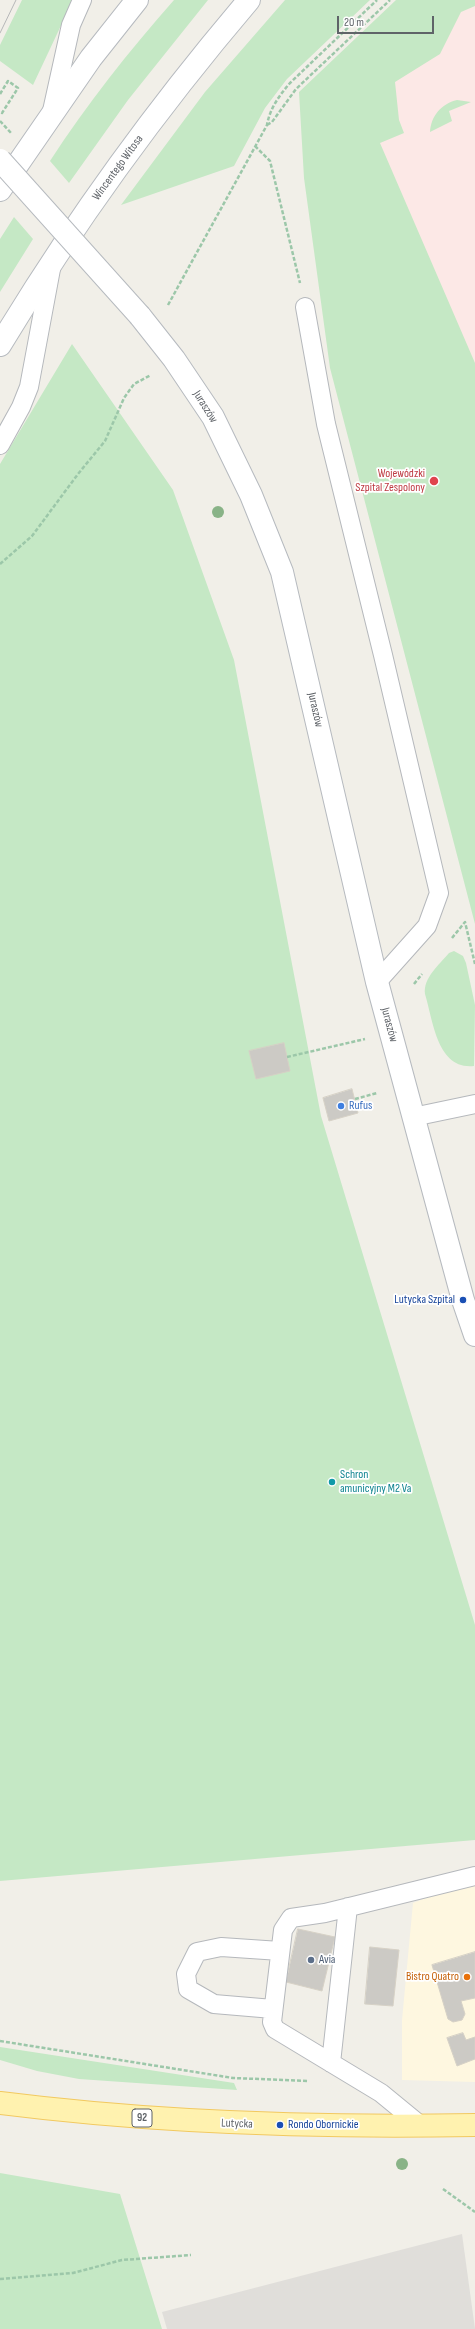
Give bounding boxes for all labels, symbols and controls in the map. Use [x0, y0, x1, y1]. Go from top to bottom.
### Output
scale bar [339, 8, 436, 34]
text: 20 m [344, 15, 364, 30]
street label: Wincentego Witosa [89, 132, 147, 204]
street label: Juraszów [190, 388, 220, 426]
place label: Wojewódzki Szpital Zespolony [355, 467, 425, 495]
marker: Wojewódzki Szpital Zespolony [428, 475, 440, 487]
street label: Juraszów [304, 691, 326, 729]
street label: Juraszów [377, 1006, 401, 1044]
place label: Rufus [349, 1099, 372, 1113]
marker: Rufus [336, 1101, 346, 1111]
place label: Lutycka Szpital [394, 1293, 455, 1307]
marker: Lutycka Szpital [458, 1295, 468, 1305]
place label: Schron amunicyjny M2 Va [340, 1468, 411, 1496]
marker: Schron amunicyjny M2 Va [327, 1477, 337, 1487]
place label: Avia [319, 1953, 335, 1967]
marker: Avia [306, 1955, 316, 1965]
place label: Bistro Quatro [406, 1970, 459, 1984]
marker: Bistro Quatro [462, 1972, 472, 1982]
road number: 92 [132, 2109, 152, 2127]
street label: Lutycka [221, 2116, 253, 2132]
place label: Rondo Obornickie [288, 2118, 359, 2132]
marker: Rondo Obornickie [275, 2120, 285, 2130]

